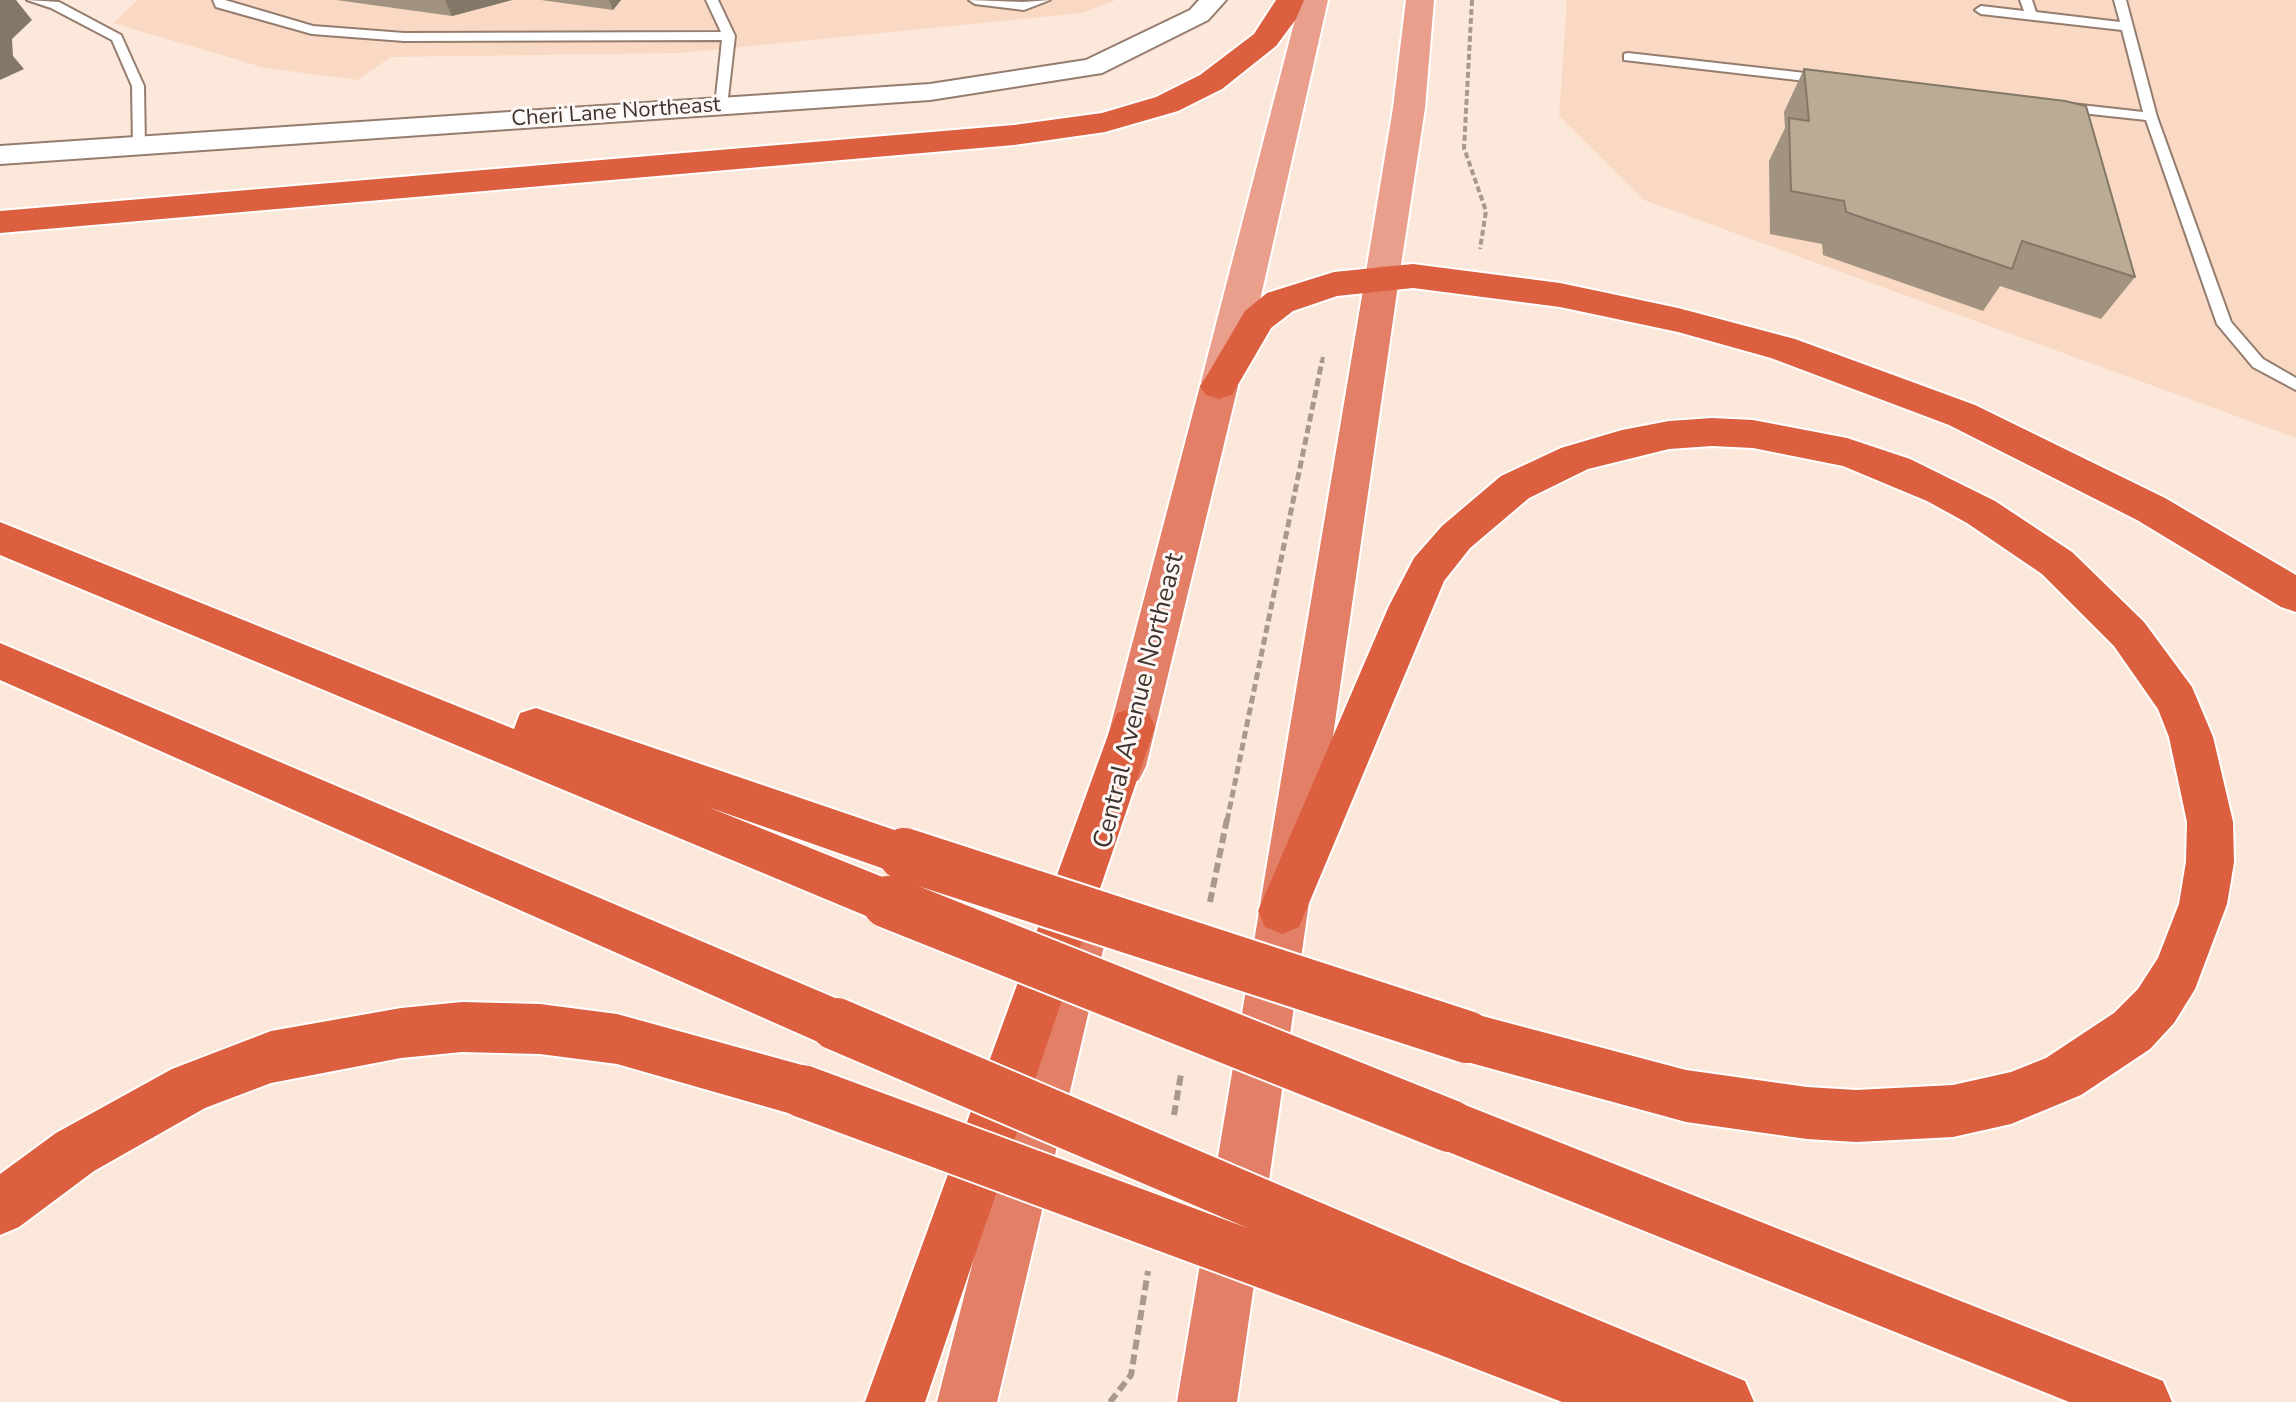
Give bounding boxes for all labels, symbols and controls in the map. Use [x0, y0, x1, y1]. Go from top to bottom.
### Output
street label: Cheri Lane Northeast [510, 93, 722, 133]
street label: Central Avenue Northeast [1088, 550, 1192, 852]

